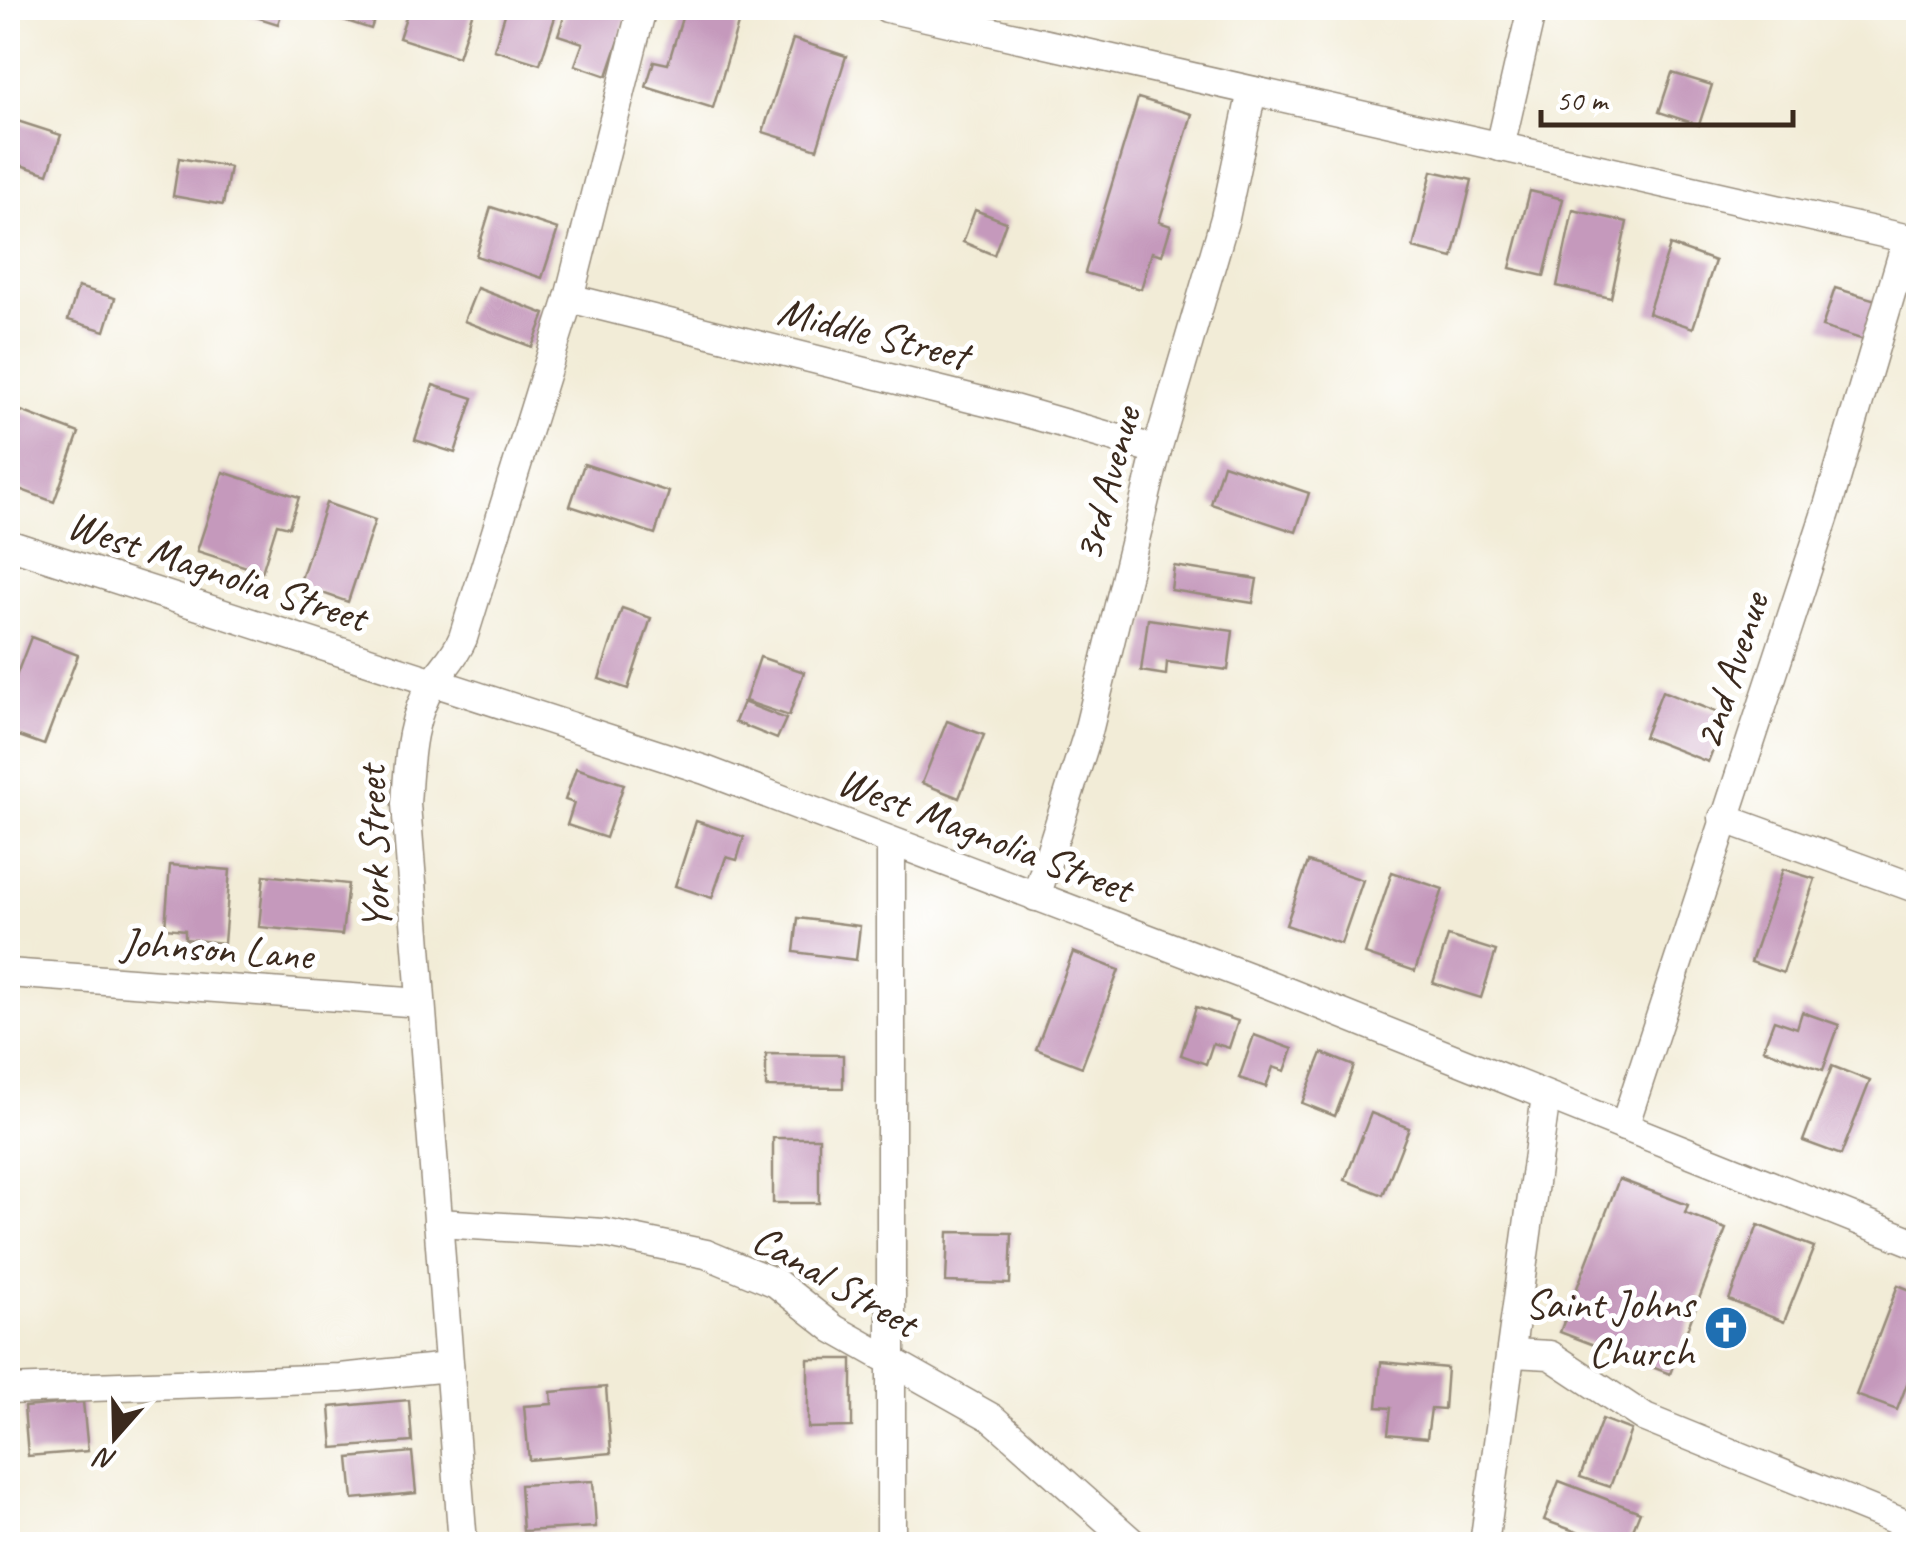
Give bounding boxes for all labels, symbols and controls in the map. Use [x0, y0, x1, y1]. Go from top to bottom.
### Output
scale bar [1541, 65, 1794, 127]
text: 50 m [1556, 81, 1609, 119]
street label: Middle Street [773, 284, 978, 383]
street label: 3rd Avenue [1061, 399, 1154, 567]
street label: West Magnolia Street [61, 498, 377, 646]
street label: 2nd Avenue [1681, 584, 1782, 756]
street label: West Magnolia Street [830, 755, 1143, 917]
street label: York Street [344, 761, 403, 931]
street label: Johnson Lane [118, 916, 318, 982]
street label: Canal Street [743, 1213, 931, 1351]
place label: Saint Johns Church [1525, 1278, 1698, 1379]
church icon: Saint Johns Church [1703, 1305, 1749, 1351]
north arrow [65, 1387, 165, 1487]
text: N [88, 1439, 121, 1479]

